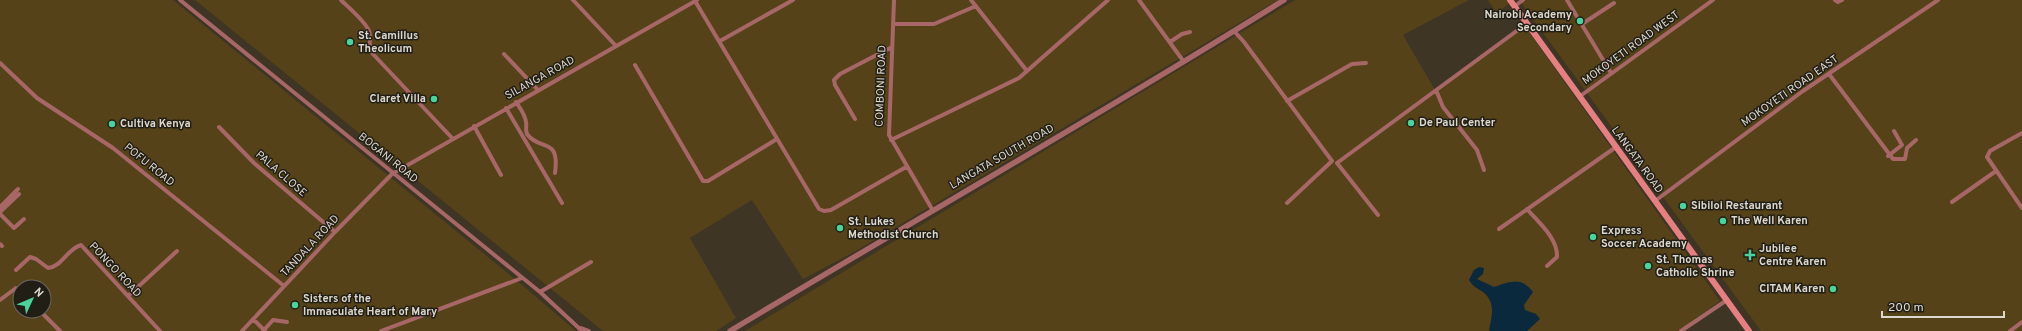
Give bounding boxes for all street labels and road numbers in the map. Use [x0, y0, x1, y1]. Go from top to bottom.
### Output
street label: MOKOYETI ROAD WEST [1580, 8, 1682, 88]
street label: COMBONI ROAD [873, 45, 889, 127]
street label: MOKOYETI ROAD EAST [1739, 52, 1841, 130]
street label: SILANGA ROAD [503, 53, 577, 103]
street label: LANGATA SOUTH ROAD [947, 121, 1057, 193]
street label: LANGATA ROAD [1608, 124, 1666, 196]
street label: BOGANI ROAD [355, 130, 421, 186]
street label: POFU ROAD [121, 140, 177, 190]
street label: PALA CLOSE [252, 148, 310, 200]
street label: TANDALA ROAD [278, 212, 342, 280]
street label: PONGO ROAD [86, 239, 144, 301]

